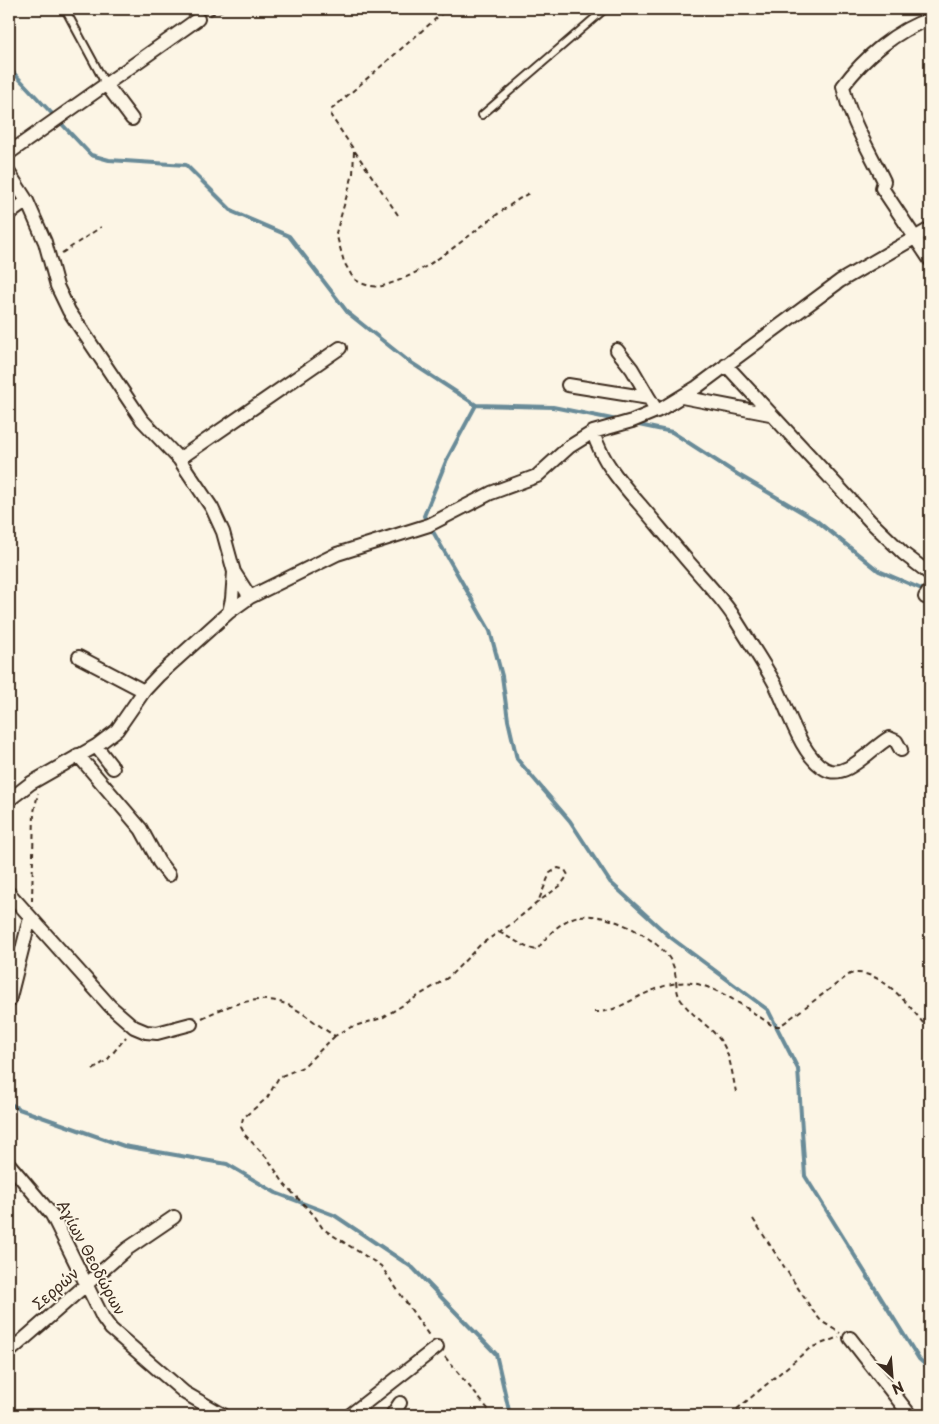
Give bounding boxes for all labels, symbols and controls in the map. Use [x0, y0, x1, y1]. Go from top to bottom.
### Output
street label: Αγίων Θεοδώρων [52, 1195, 132, 1319]
street label: Σερρών [27, 1261, 83, 1315]
north arrow [866, 1352, 916, 1402]
text: N [888, 1376, 908, 1400]

